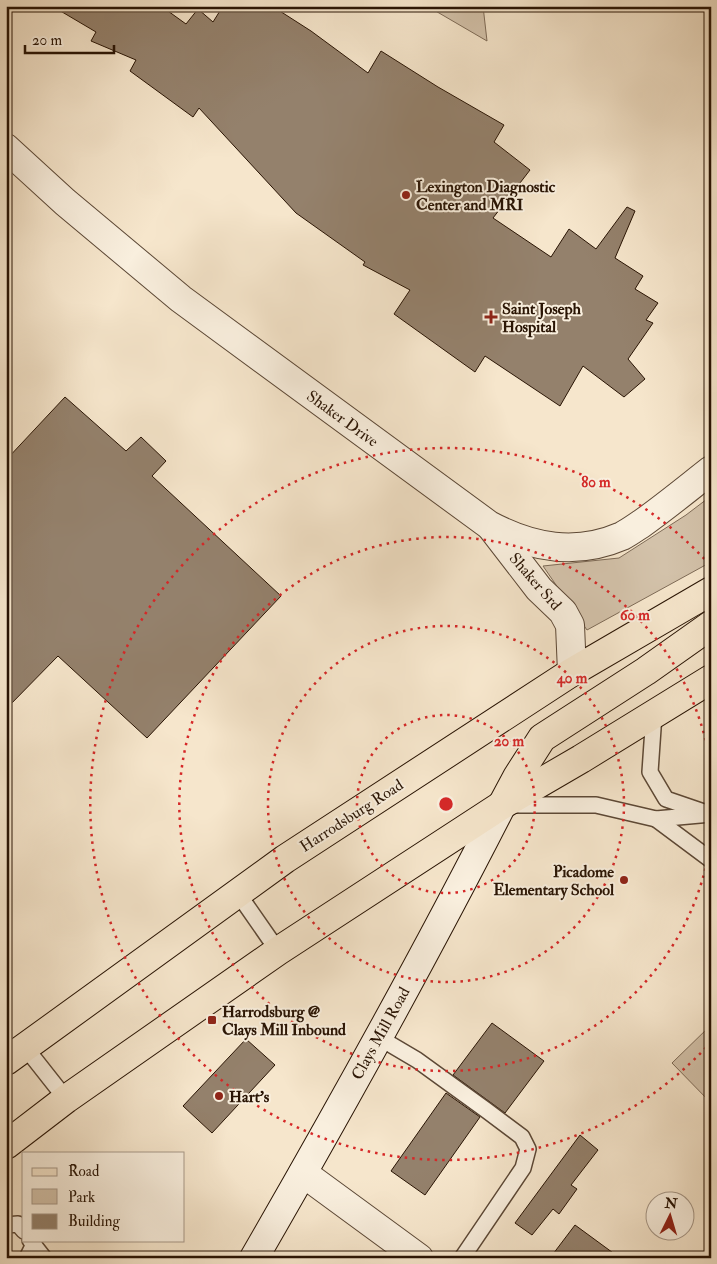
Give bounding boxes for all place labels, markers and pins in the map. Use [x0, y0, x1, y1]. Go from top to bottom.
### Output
place label: Lexington Diagnostic Center and MRI [416, 177, 556, 215]
marker: Lexington Diagnostic Center and MRI [400, 189, 412, 201]
place label: Saint Joseph Hospital [502, 299, 581, 338]
marker: Saint Joseph Hospital [484, 310, 498, 324]
centre of rings [437, 795, 455, 813]
place label: Picadome Elementary School [493, 862, 615, 901]
marker: Picadome Elementary School [618, 874, 630, 886]
place label: Harrodsburg @ Clays Mill Inbound [222, 1002, 346, 1041]
marker: Harrodsburg @ Clays Mill Inbound [206, 1014, 218, 1026]
place label: Hart's [229, 1087, 270, 1107]
marker: Hart's [213, 1090, 225, 1102]

